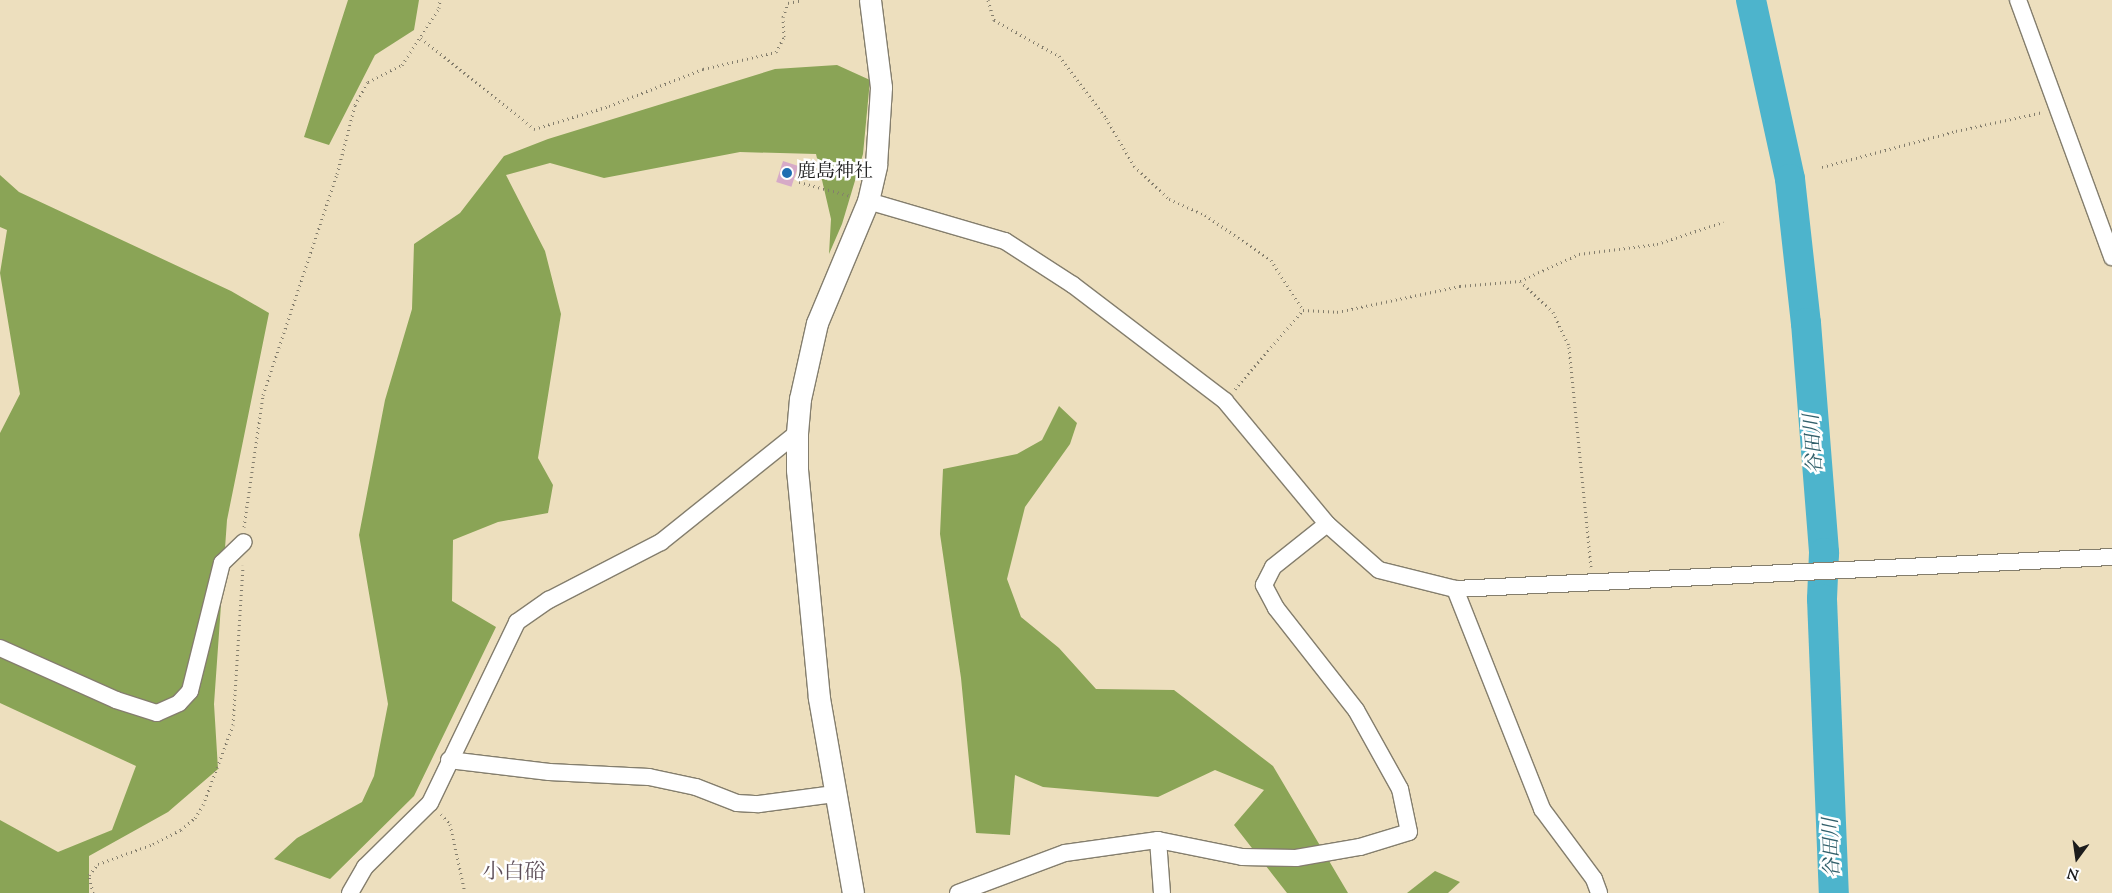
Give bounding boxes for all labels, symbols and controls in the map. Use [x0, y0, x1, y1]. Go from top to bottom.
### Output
place label: 鹿島神社 [797, 162, 873, 184]
marker: 鹿島神社 [781, 167, 793, 179]
water label: 谷田川 [1801, 413, 1829, 475]
water label: 谷田川 [1820, 818, 1846, 878]
north arrow [2052, 833, 2102, 883]
district label: 小白硲 [483, 860, 545, 886]
text: N [2066, 861, 2081, 884]

